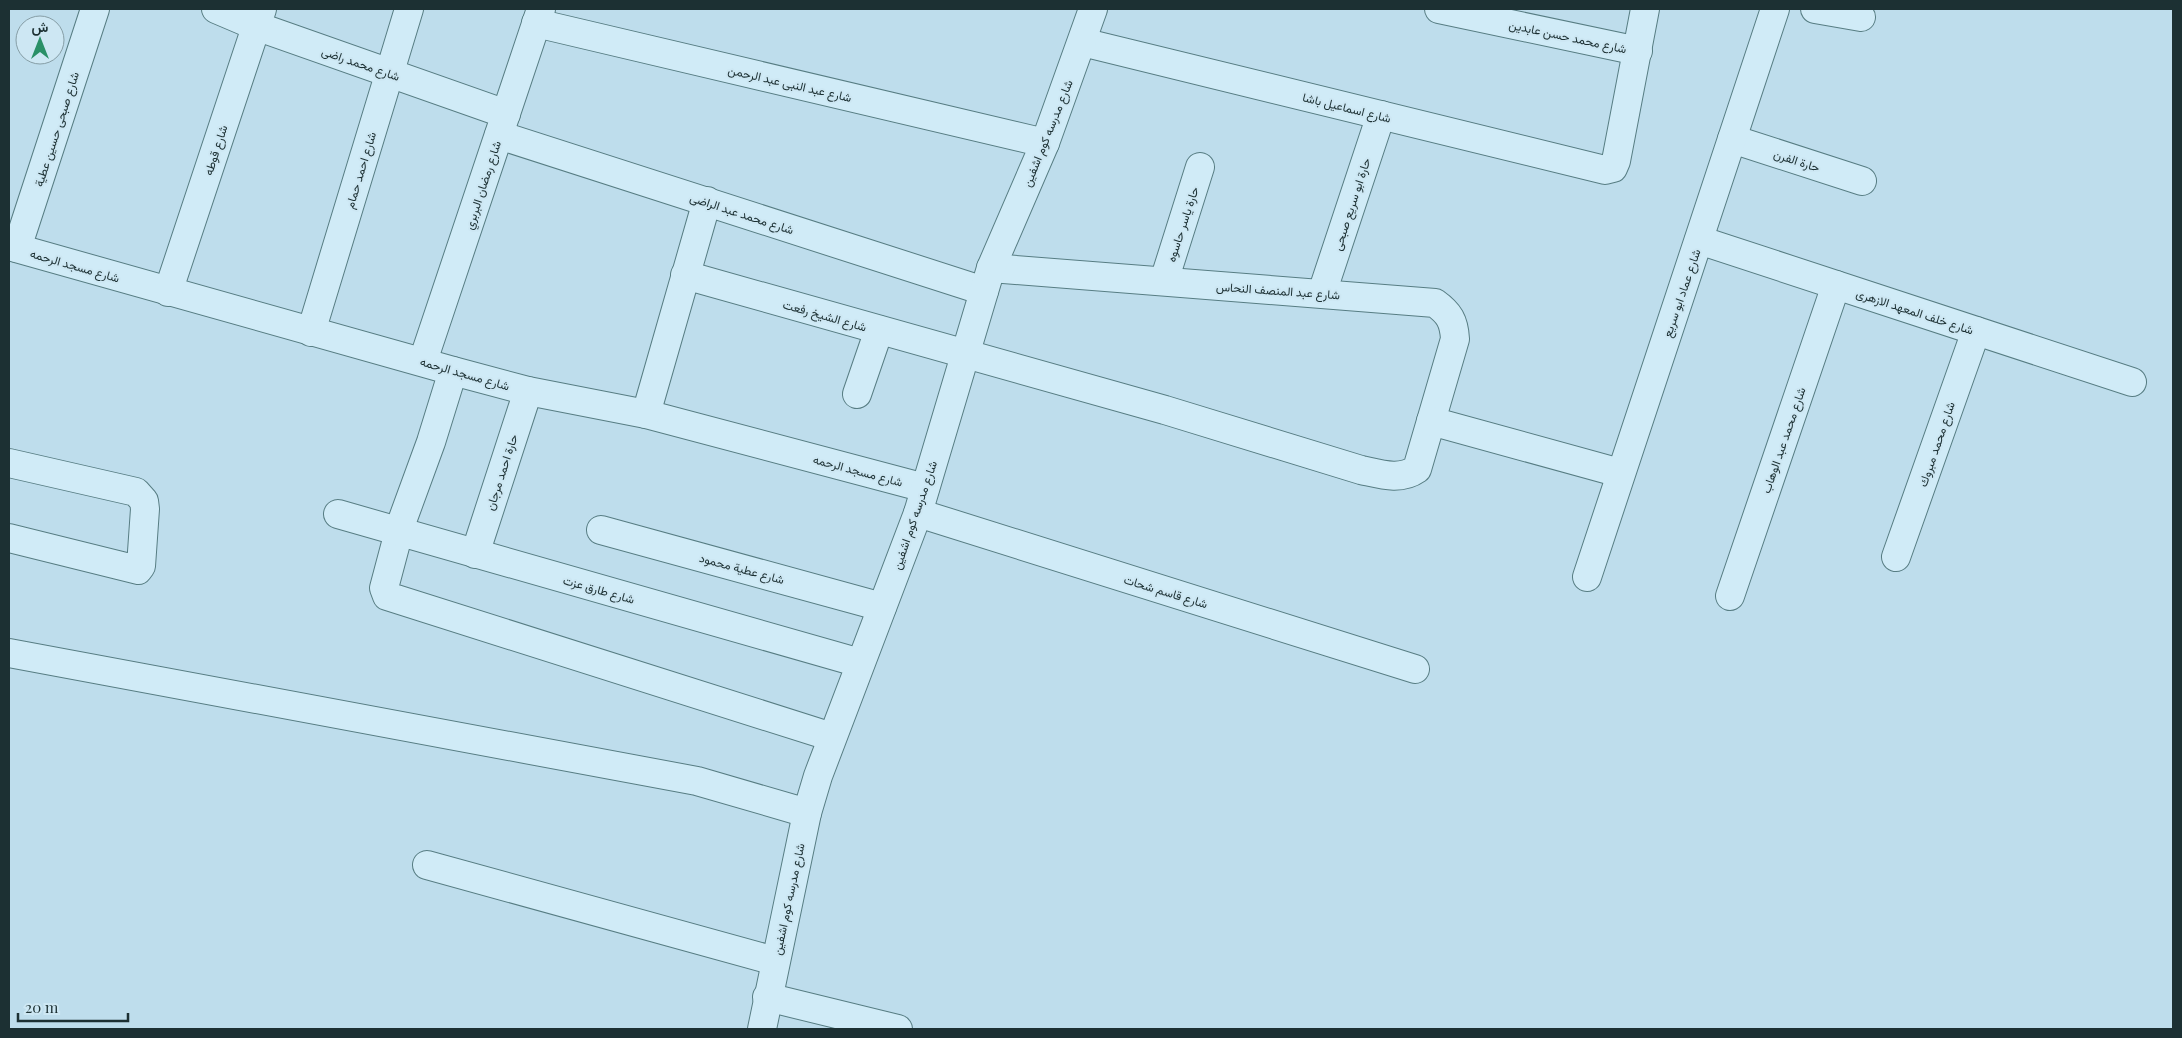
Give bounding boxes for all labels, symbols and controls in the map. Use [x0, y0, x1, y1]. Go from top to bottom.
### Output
north arrow [15, 15, 65, 65]
street label: شارع محمد حسن عابدين [1507, 16, 1628, 58]
text: ش [32, 17, 49, 36]
street label: شارع محمد راضى [319, 42, 402, 86]
street label: شارع عبد النبى عبد الرحمن [726, 61, 853, 107]
street label: شارع صبحى حسين عطية [30, 70, 84, 189]
street label: شارع مدرسه كوم اشفين [1018, 77, 1078, 190]
street label: شارع اسماعيل باشا [1301, 88, 1393, 128]
street label: شارع قوطه [199, 123, 233, 178]
street label: شارع احمد حمام [341, 130, 381, 211]
street label: شارع رمضان البربري [460, 138, 507, 232]
street label: حارة الفرن [1772, 145, 1822, 176]
street label: حارة ابو سريع صبحى [1328, 156, 1375, 253]
street label: حارة ياسر حاسوه [1162, 184, 1203, 264]
street label: شارع محمد عبد الراضى [687, 189, 796, 239]
street label: شارع مسجد الرحمه [28, 245, 122, 287]
street label: شارع عماد ابو سريع [1658, 247, 1706, 340]
street label: شارع عبد المنصف النحاس [1215, 278, 1341, 304]
street label: شارع خلف المعهد الازهرى [1854, 284, 1976, 339]
street label: شارع الشيخ رفعت [781, 295, 869, 337]
street label: شارع مسجد الرحمه [418, 353, 512, 395]
street label: شارع محمد عبد الوهاب [1757, 385, 1811, 496]
street label: شارع محمد مبروك [1914, 399, 1960, 489]
street label: حارة احمد مرجان [481, 432, 522, 513]
street label: شارع مسجد الرحمه [811, 450, 905, 492]
street label: شارع مدرسه كوم اشفين [888, 458, 942, 572]
street label: شارع عطية محمود [697, 549, 786, 589]
street label: شارع طارق عزت [561, 571, 637, 609]
street label: شارع قاسم شحات [1121, 571, 1210, 613]
street label: شارع مدرسه كوم اشفين [768, 841, 810, 957]
scale bar [18, 990, 128, 1022]
text: 20 m [25, 997, 59, 1017]

